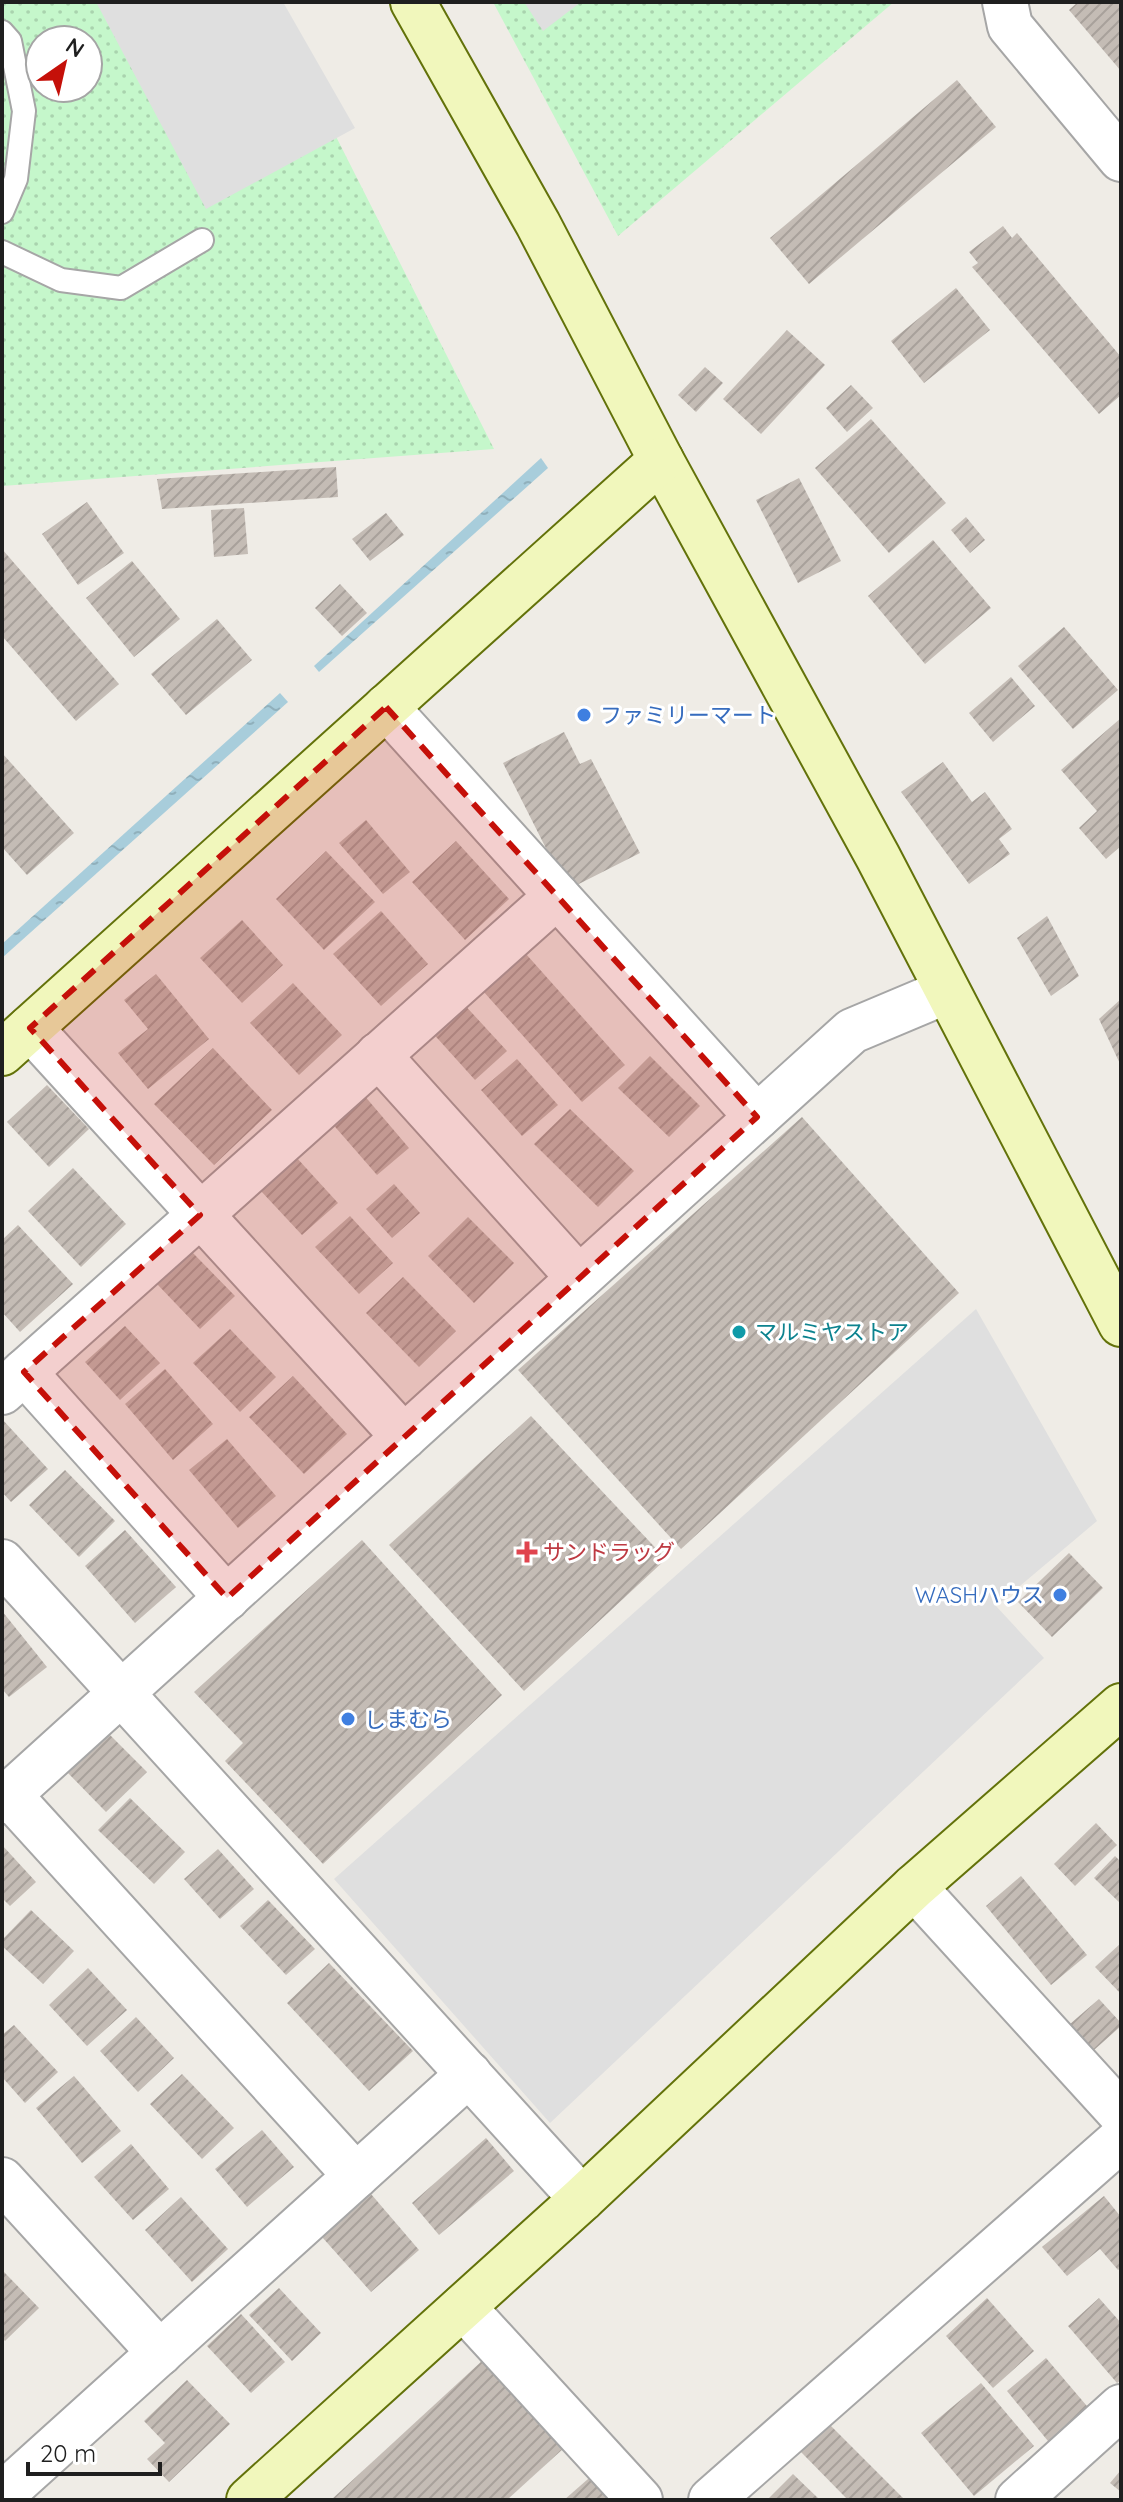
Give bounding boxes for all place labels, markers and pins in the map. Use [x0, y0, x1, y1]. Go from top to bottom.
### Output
place label: ファミリーマート [600, 701, 776, 729]
marker: ファミリーマート [575, 706, 593, 724]
place label: マルミヤストア [755, 1318, 909, 1346]
marker: マルミヤストア [730, 1323, 748, 1341]
place label: サンドラッグ [543, 1538, 675, 1566]
marker: サンドラッグ [518, 1543, 536, 1561]
place label: WASHハウス [915, 1581, 1044, 1609]
marker: WASHハウス [1051, 1586, 1069, 1604]
place label: しまむら [364, 1705, 452, 1733]
marker: しまむら [339, 1710, 357, 1728]

